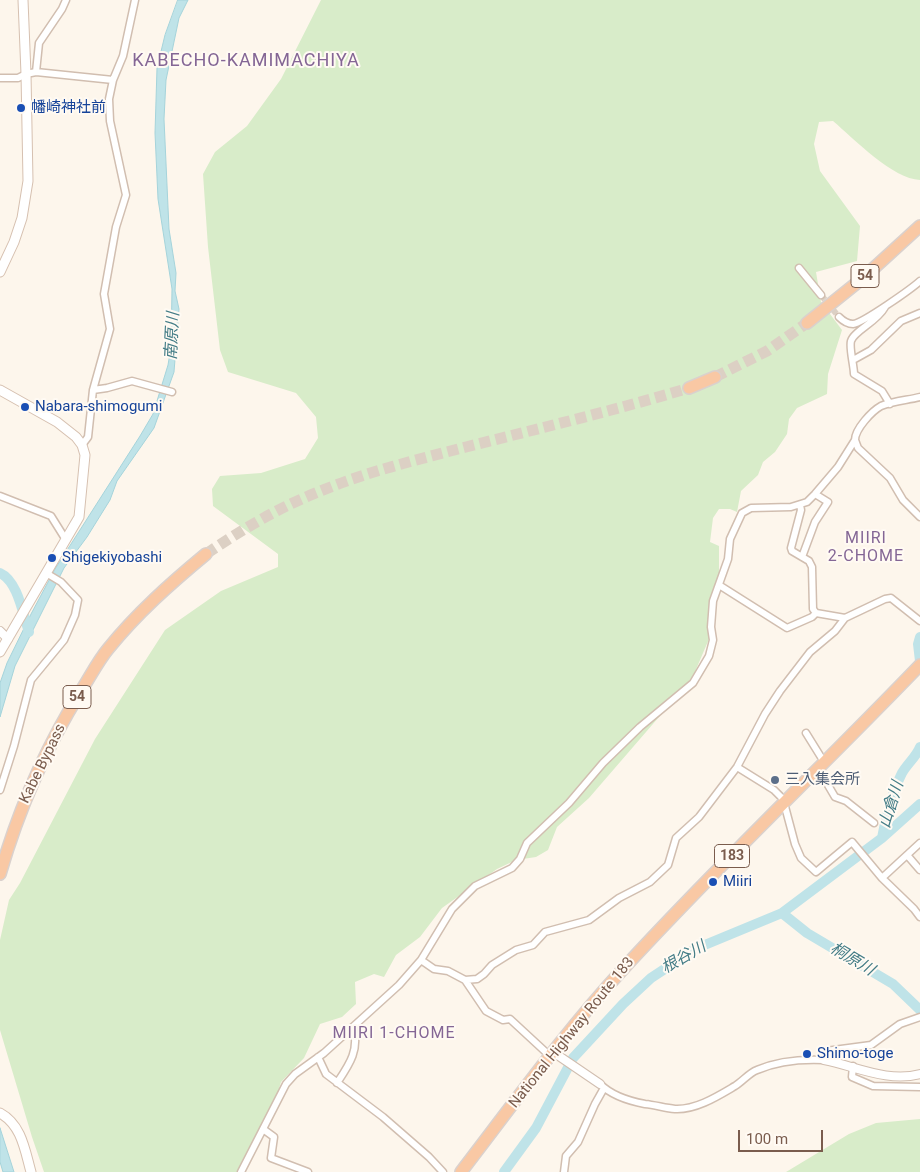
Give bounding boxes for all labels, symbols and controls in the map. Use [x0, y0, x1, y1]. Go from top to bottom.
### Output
district label: KABECHO-KAMIMACHIYA [130, 50, 362, 72]
place label: 幡崎神社前 [31, 99, 106, 117]
marker: 幡崎神社前 [15, 102, 27, 114]
road number: 54 [851, 264, 879, 288]
water label: 南原川 [162, 312, 184, 360]
place label: Nabara-shimogumi [35, 398, 162, 416]
marker: Nabara-shimogumi [19, 401, 31, 413]
district label: MIIRI 2-CHOME [827, 529, 905, 567]
place label: Shigekiyobashi [62, 549, 162, 567]
marker: Shigekiyobashi [46, 552, 58, 564]
road number: 54 [63, 686, 91, 709]
street label: Kabe Bypass [16, 721, 70, 807]
place label: 三入集会所 [785, 771, 860, 789]
marker: 三入集会所 [769, 774, 781, 786]
water label: 山倉川 [876, 779, 908, 831]
road number: 183 [714, 844, 750, 868]
place label: Miiri [723, 873, 752, 891]
marker: Miiri [707, 876, 719, 888]
water label: 根谷川 [658, 938, 710, 978]
water label: 桐原川 [826, 939, 878, 981]
street label: National Highway Route 183 [506, 954, 638, 1112]
district label: MIIRI 1-CHOME [331, 1024, 457, 1044]
place label: Shimo-toge [817, 1045, 893, 1063]
marker: Shimo-toge [801, 1048, 813, 1060]
scale bar [740, 1120, 825, 1152]
text: 100 m [746, 1130, 788, 1148]

